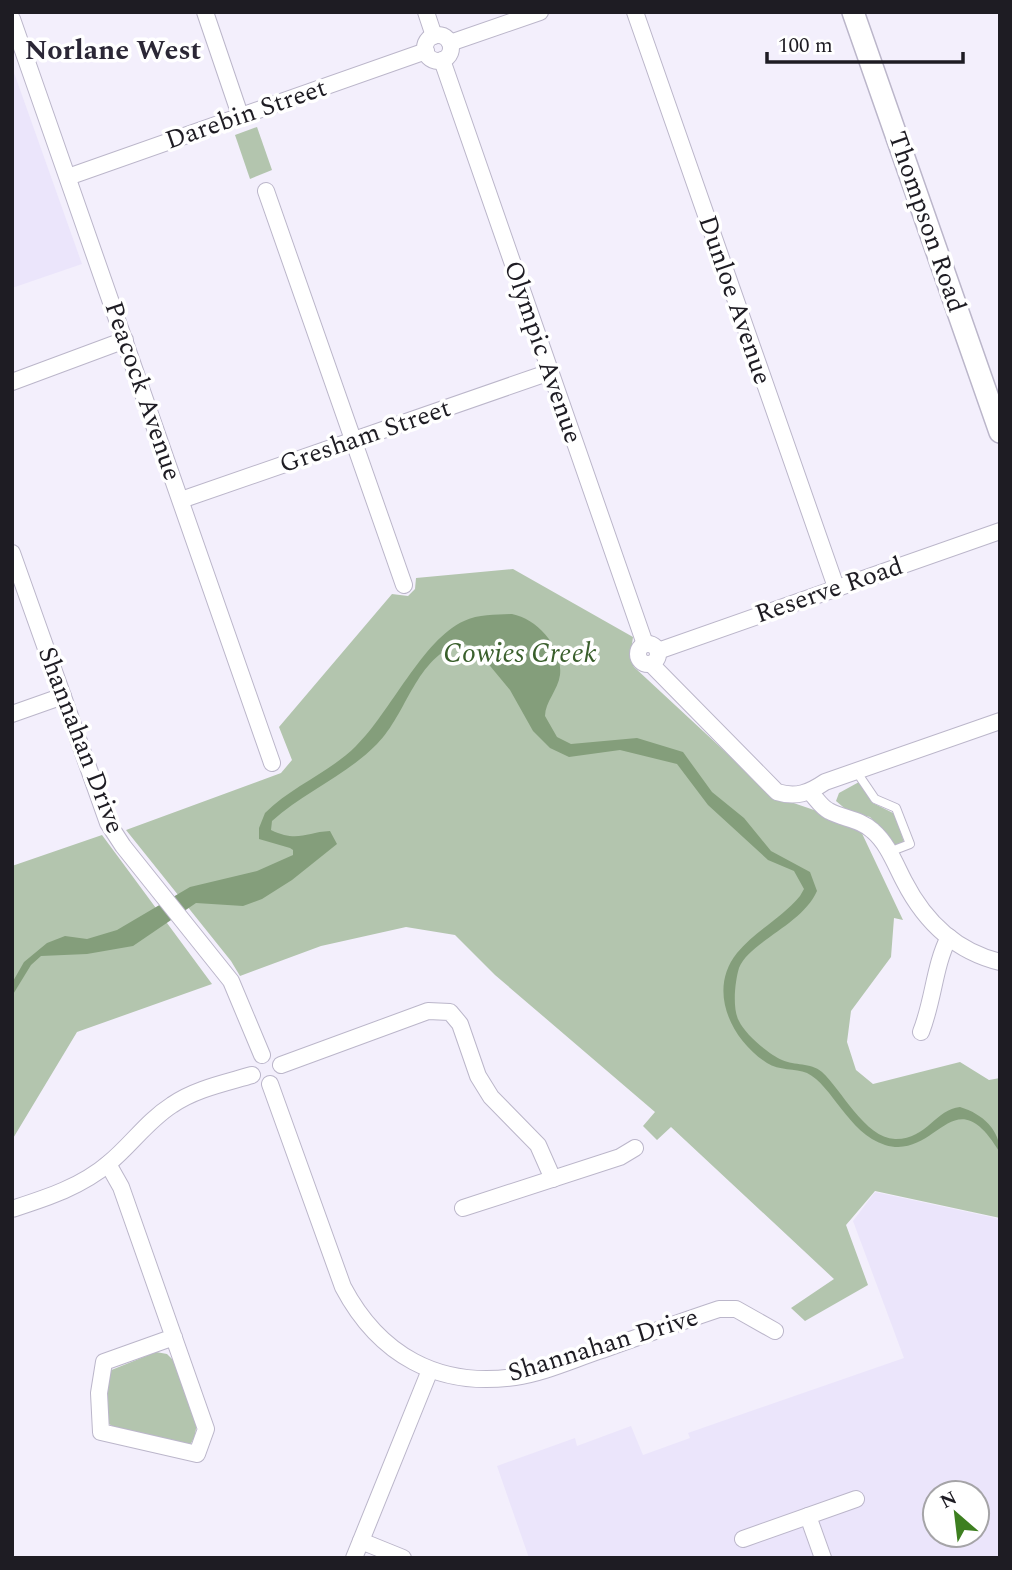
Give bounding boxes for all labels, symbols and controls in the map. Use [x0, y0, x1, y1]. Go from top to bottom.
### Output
scale bar [767, 21, 963, 65]
district label: Norlane West [25, 29, 202, 72]
text: 100 m [778, 30, 833, 62]
street label: Darebin Street [160, 68, 332, 160]
street label: Thompson Road [877, 126, 977, 318]
street label: Dunloe Avenue [687, 210, 783, 390]
street label: Olympic Avenue [493, 255, 593, 449]
street label: Peacock Avenue [94, 296, 192, 486]
street label: Gresham Street [274, 388, 456, 484]
street label: Reserve Road [750, 546, 908, 634]
water label: Cowies Creek [443, 632, 597, 675]
street label: Shannahan Drive [27, 641, 135, 839]
street label: Shannahan Drive [503, 1297, 703, 1393]
north arrow [921, 1479, 991, 1549]
text: N [935, 1484, 962, 1517]

